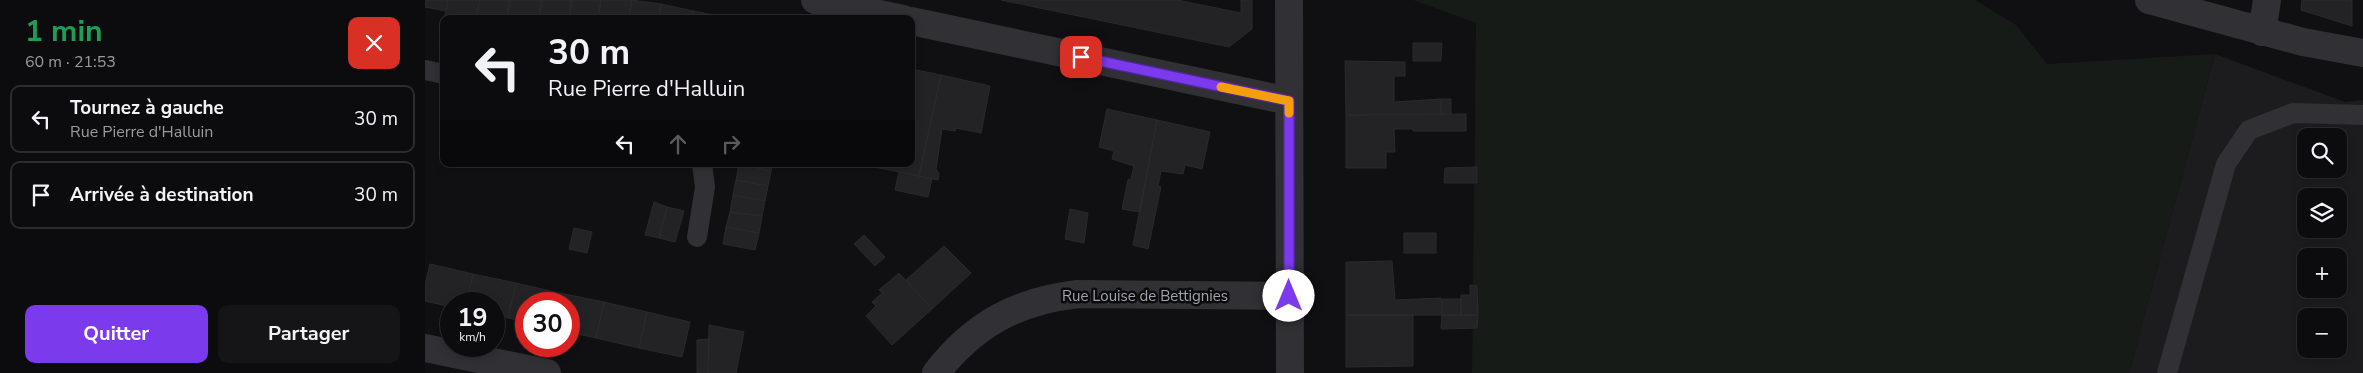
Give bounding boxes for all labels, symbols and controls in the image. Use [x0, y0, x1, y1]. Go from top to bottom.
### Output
text: 1 min [25, 11, 103, 52]
button: close [348, 17, 400, 69]
text: 30 m [548, 29, 630, 76]
icon: left [465, 35, 530, 100]
pin [1060, 36, 1102, 78]
icon: arrive [1067, 43, 1095, 71]
text: 60 m · 21:53 [25, 51, 116, 73]
text: Rue Pierre d'Halluin [548, 74, 745, 104]
text: Tournez à gauche [70, 95, 224, 121]
icon: left [27, 105, 55, 133]
text: 30 m [354, 106, 398, 132]
text: Rue Pierre d'Halluin [70, 121, 213, 143]
map controls [2297, 128, 2347, 358]
button: search [2297, 128, 2347, 178]
icon: left [611, 130, 639, 158]
icon: ahead [664, 130, 692, 158]
icon: right [717, 130, 745, 158]
icon: arrive [27, 181, 55, 209]
text: Arrivée à destination [70, 182, 254, 208]
text: 30 m [354, 182, 398, 208]
button: layers [2297, 188, 2347, 238]
button: + [2297, 248, 2347, 298]
position arrow [1262, 269, 1314, 321]
street label: Rue Louise de Bettignies [1062, 286, 1228, 306]
speed limit sign: 30 [515, 292, 580, 357]
text: 19 [457, 301, 488, 335]
button: Quitter [25, 305, 208, 363]
button: Partager [218, 305, 400, 363]
button: − [2297, 308, 2347, 358]
text: km/h [459, 329, 486, 345]

